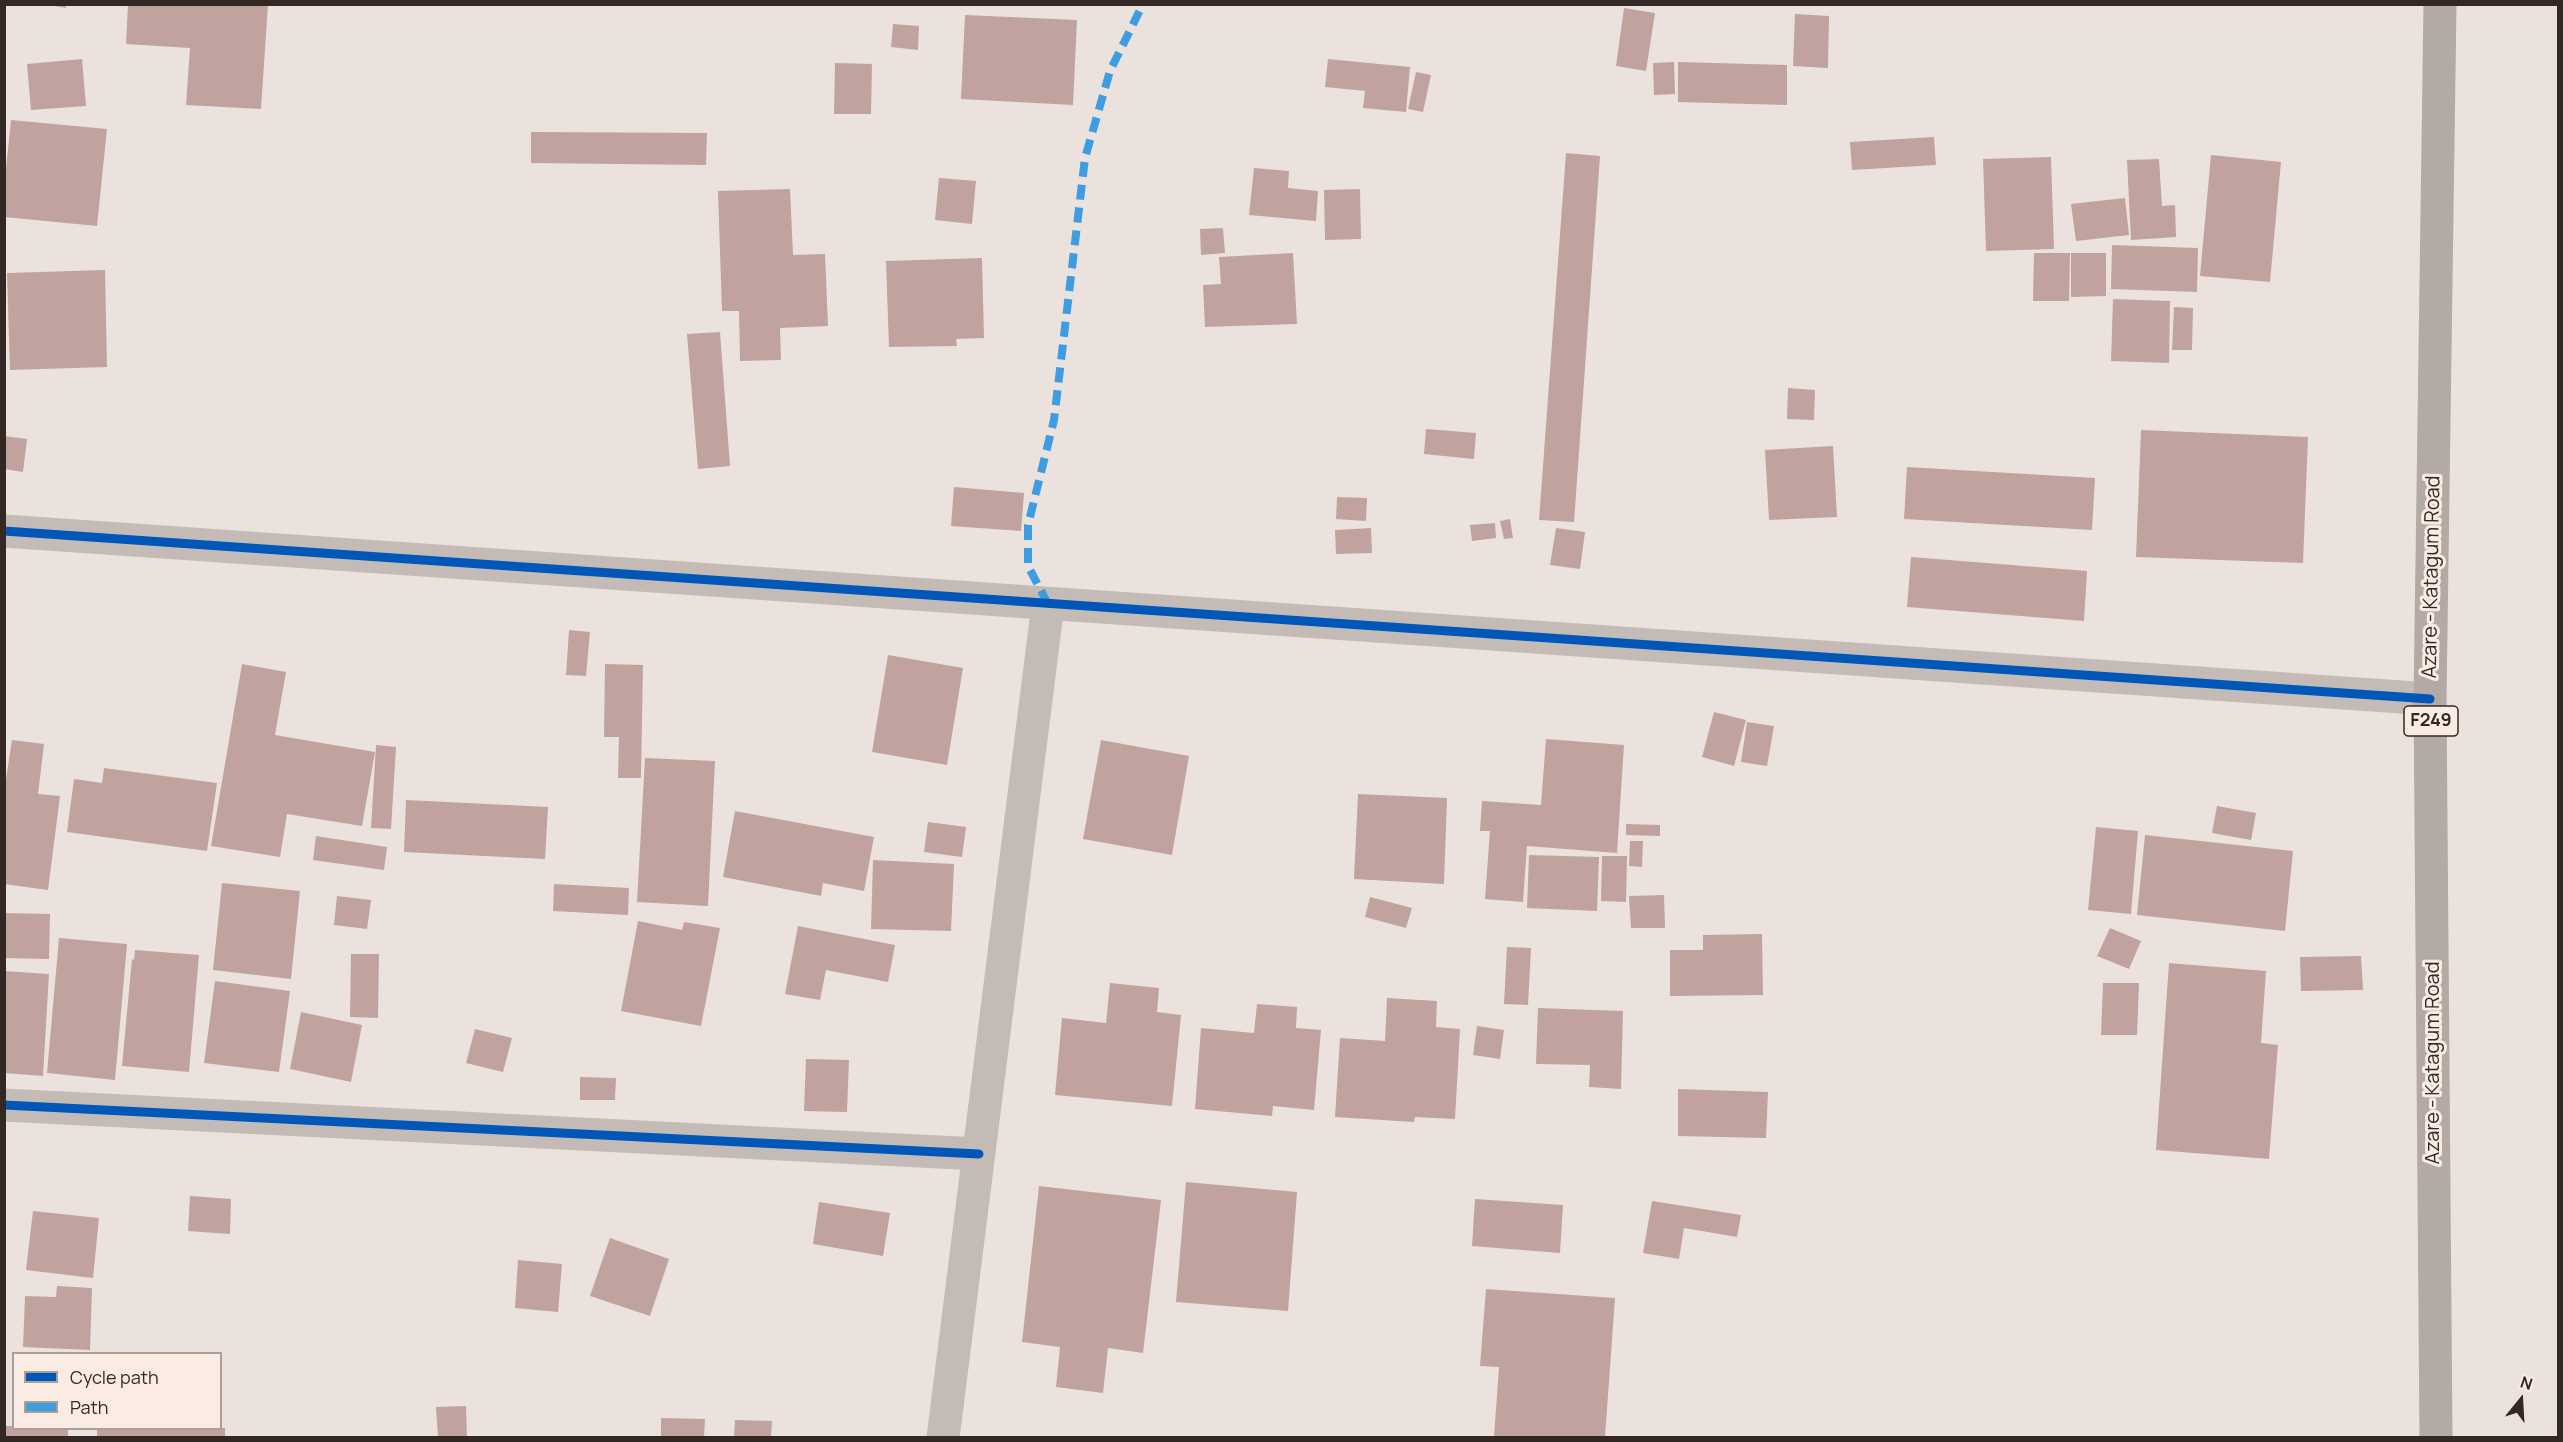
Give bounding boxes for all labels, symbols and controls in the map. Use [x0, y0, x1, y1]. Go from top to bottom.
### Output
street label: Azare - Katagum Road [2418, 475, 2446, 679]
road number: F249 [2404, 706, 2458, 736]
street label: Azare - Katagum Road [2421, 961, 2445, 1165]
legend [12, 1352, 222, 1430]
text: Cycle path [70, 1365, 159, 1389]
north arrow [2491, 1370, 2551, 1430]
text: N [2518, 1371, 2535, 1395]
text: Path [70, 1395, 108, 1419]

